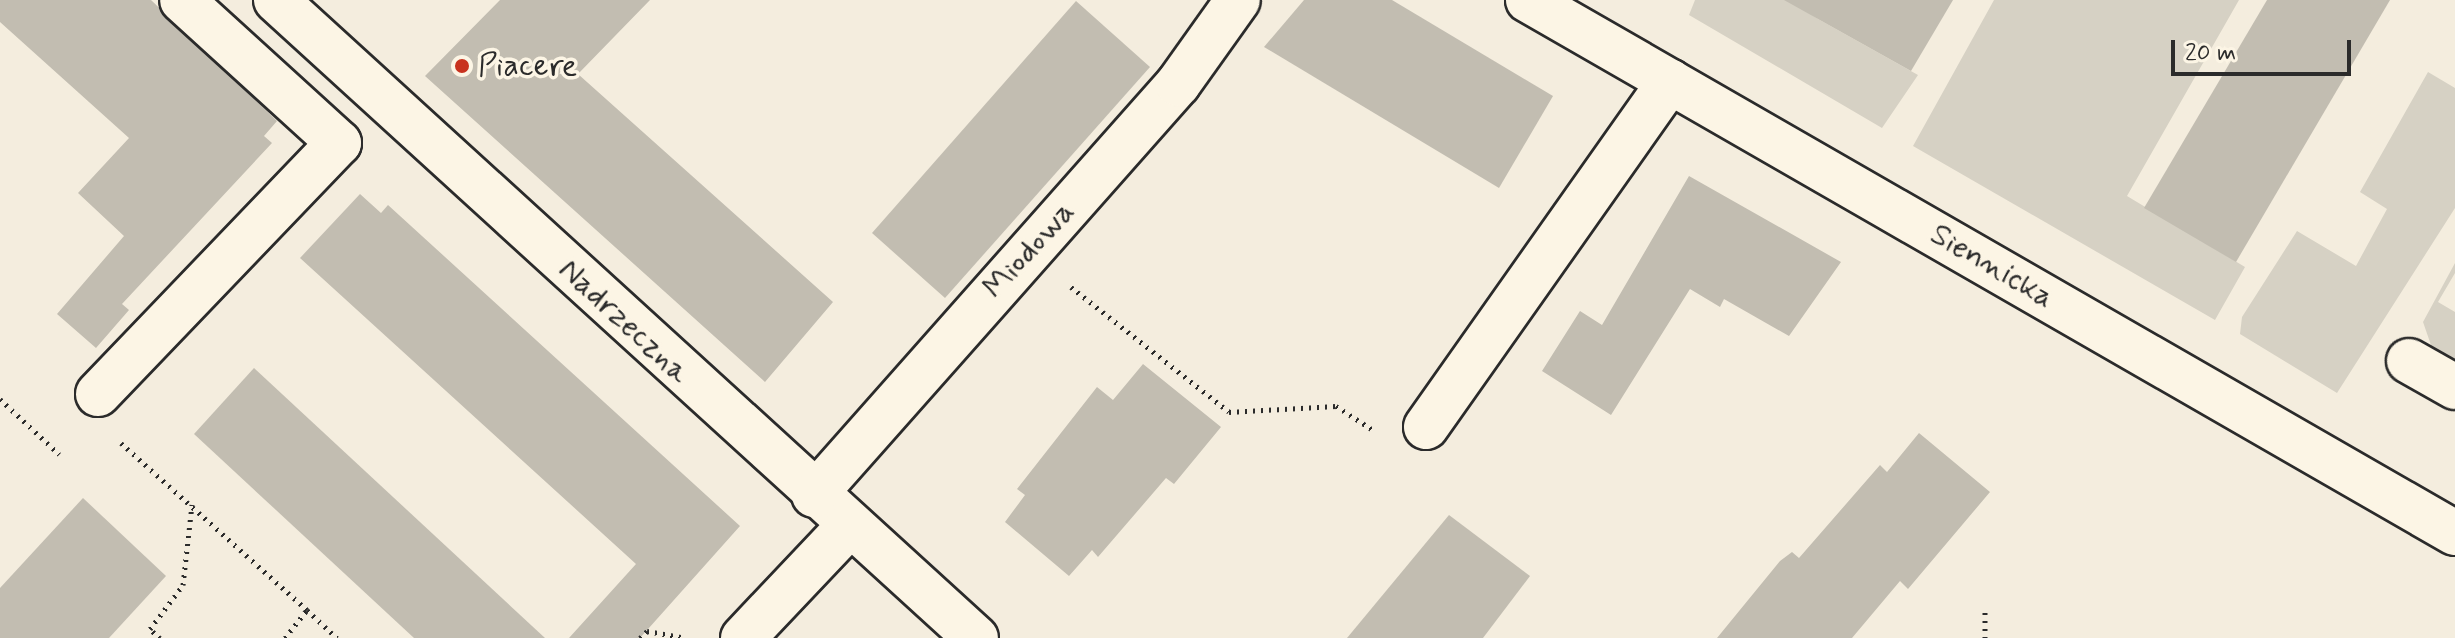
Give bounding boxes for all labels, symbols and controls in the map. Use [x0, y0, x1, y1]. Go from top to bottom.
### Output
scale bar [2175, 24, 2355, 74]
text: 20 m [2185, 38, 2236, 69]
place label: Piacere [478, 47, 577, 85]
marker: Piacere [453, 57, 471, 75]
street label: Miodowa [975, 193, 1083, 307]
street label: Siennicka [1923, 215, 2061, 317]
street label: Nadrzeczna [550, 251, 698, 391]

